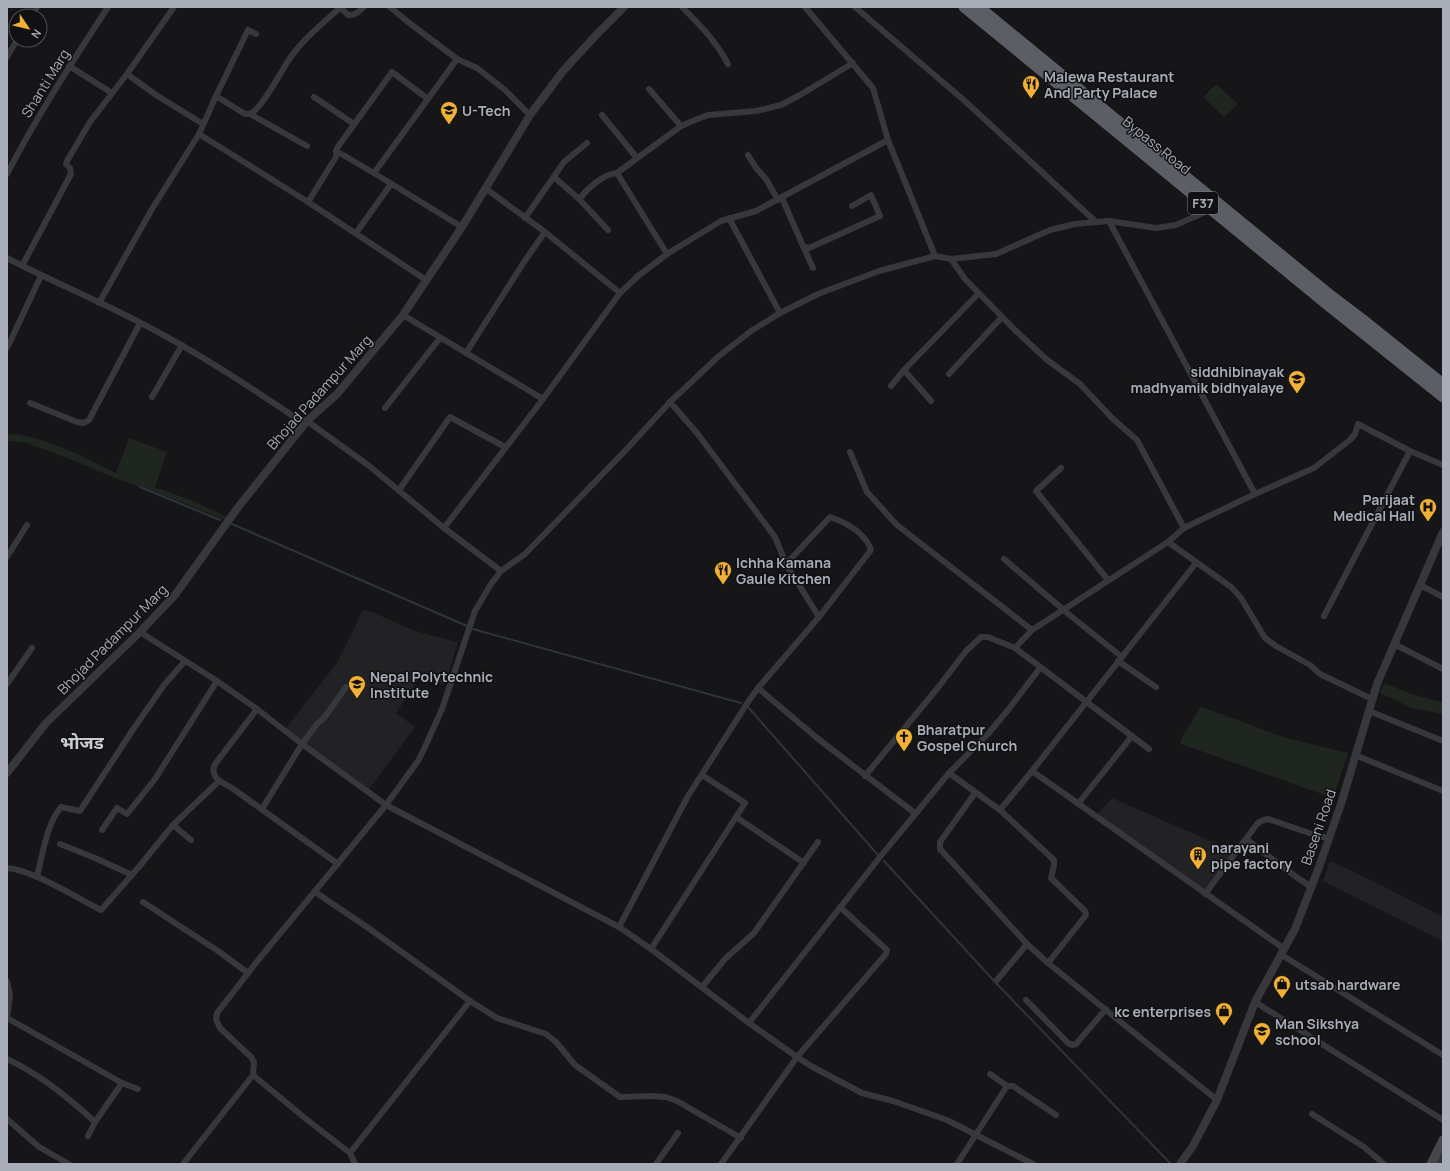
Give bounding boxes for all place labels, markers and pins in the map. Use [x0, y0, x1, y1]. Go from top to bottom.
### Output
place label: Malewa Restaurant And Party Palace [1044, 67, 1174, 102]
restaurant icon: Malewa Restaurant And Party Palace [1021, 74, 1041, 99]
school or university icon: U-Tech [439, 100, 459, 125]
place label: U-Tech [462, 101, 511, 120]
place label: siddhibinayak madhyamik bidhyalaye [1130, 362, 1284, 397]
school or university icon: siddhibinayak madhyamik bidhyalaye [1287, 369, 1307, 394]
place label: Parijaat Medical Hall [1333, 490, 1415, 525]
hospital icon: Parijaat Medical Hall [1418, 497, 1438, 522]
place label: Ichha Kamana Gaule Kitchen [736, 553, 831, 588]
restaurant icon: Ichha Kamana Gaule Kitchen [713, 560, 733, 585]
place label: Nepal Polytechnic Institute [370, 667, 493, 702]
school or university icon: Nepal Polytechnic Institute [347, 674, 367, 699]
place label: Bharatpur Gospel Church [917, 720, 1017, 755]
church icon: Bharatpur Gospel Church [894, 727, 914, 752]
place label: narayani pipe factory [1211, 838, 1292, 873]
building icon: narayani pipe factory [1188, 845, 1208, 870]
shop icon: utsab hardware [1272, 974, 1292, 999]
place label: utsab hardware [1295, 975, 1401, 994]
shop icon: kc enterprises [1214, 1001, 1234, 1026]
place label: kc enterprises [1114, 1002, 1211, 1021]
place label: Man Sikshya school [1275, 1014, 1359, 1049]
school or university icon: Man Sikshya school [1252, 1021, 1272, 1046]

